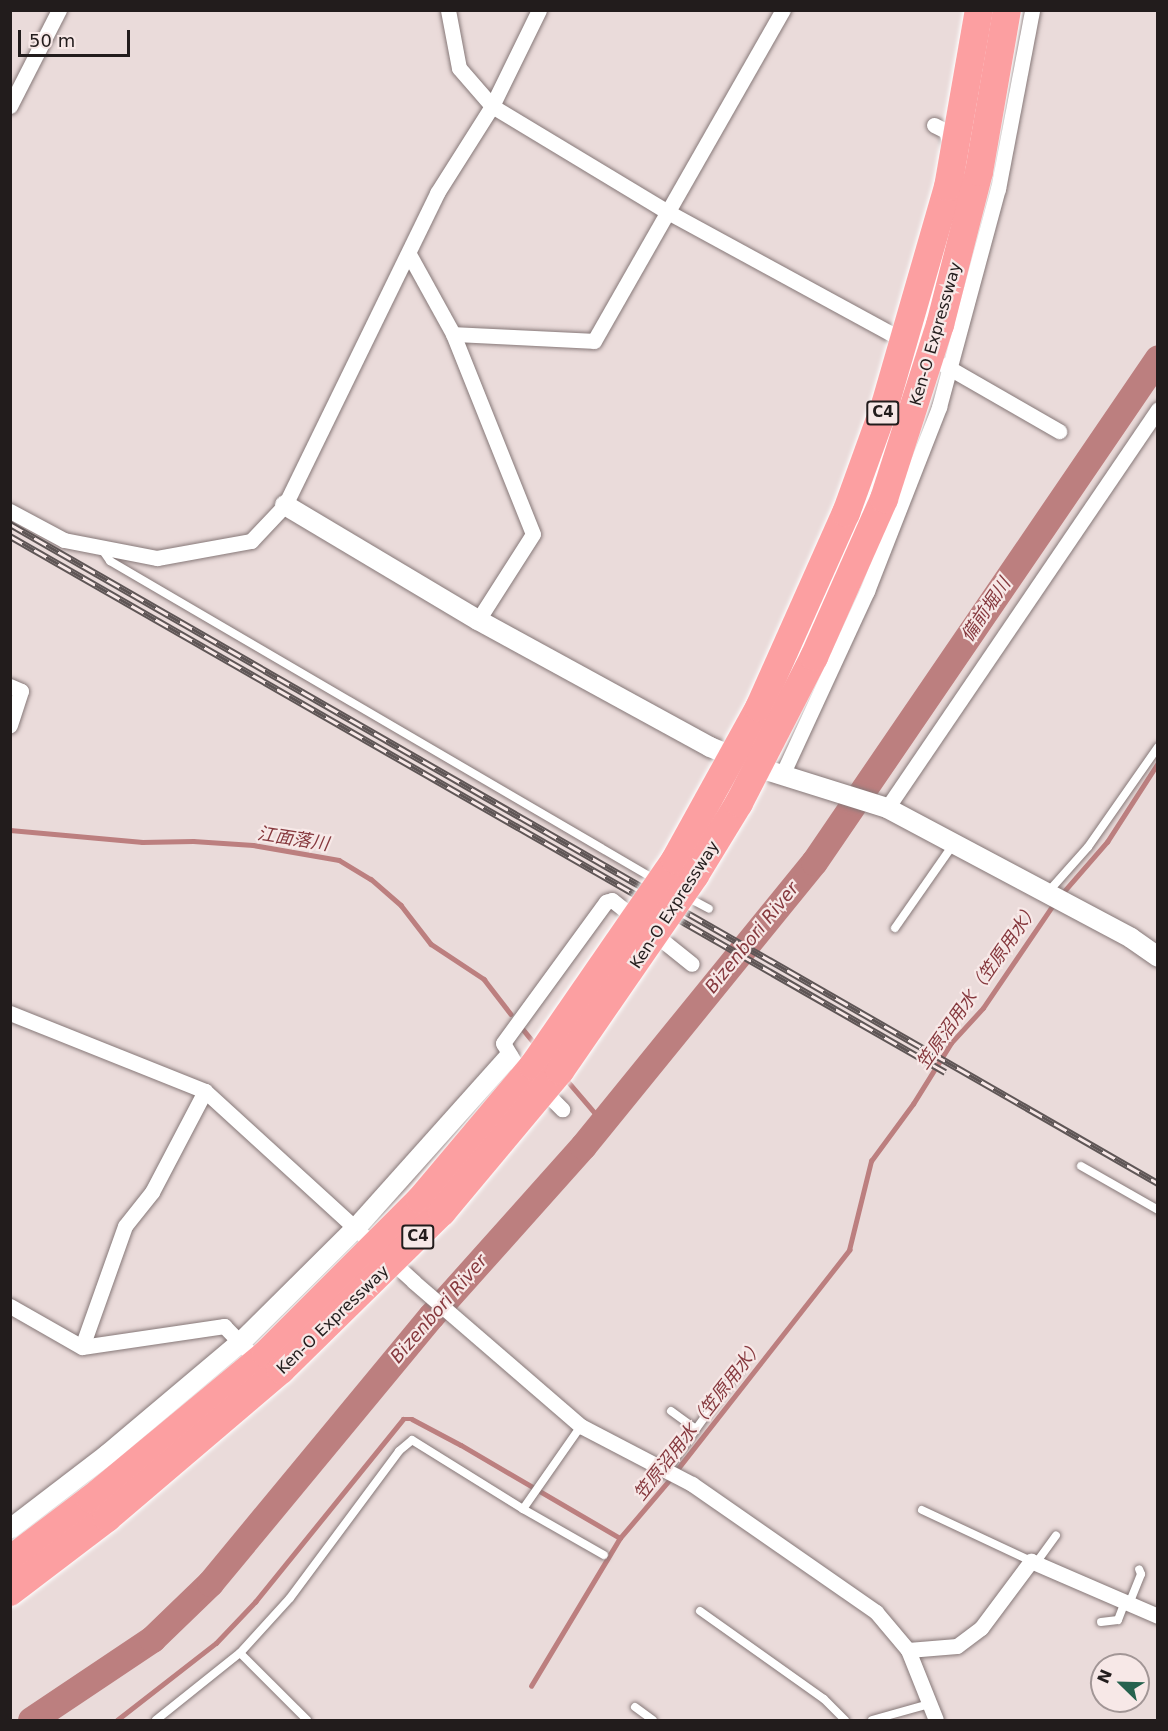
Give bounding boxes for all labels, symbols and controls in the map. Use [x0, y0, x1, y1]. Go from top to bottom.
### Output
scale bar [21, 18, 134, 56]
text: 50 m [29, 30, 75, 51]
street label: Ken-O Expressway [906, 260, 966, 408]
road number: C4 [865, 401, 901, 425]
water label: 備前堀川 [957, 574, 1015, 646]
water label: 江面落川 [256, 823, 330, 855]
street label: Ken-O Expressway [627, 838, 723, 972]
water label: Bizenbori River [701, 878, 803, 998]
water label: 笠原沼用水（笠原用水） [912, 899, 1044, 1073]
road number: C4 [400, 1225, 436, 1249]
water label: Bizenbori River [386, 1250, 492, 1368]
street label: Ken-O Expressway [273, 1262, 393, 1378]
water label: 笠原沼用水（笠原用水） [630, 1335, 768, 1505]
north arrow [1090, 1653, 1150, 1713]
text: N [1093, 1667, 1116, 1686]

